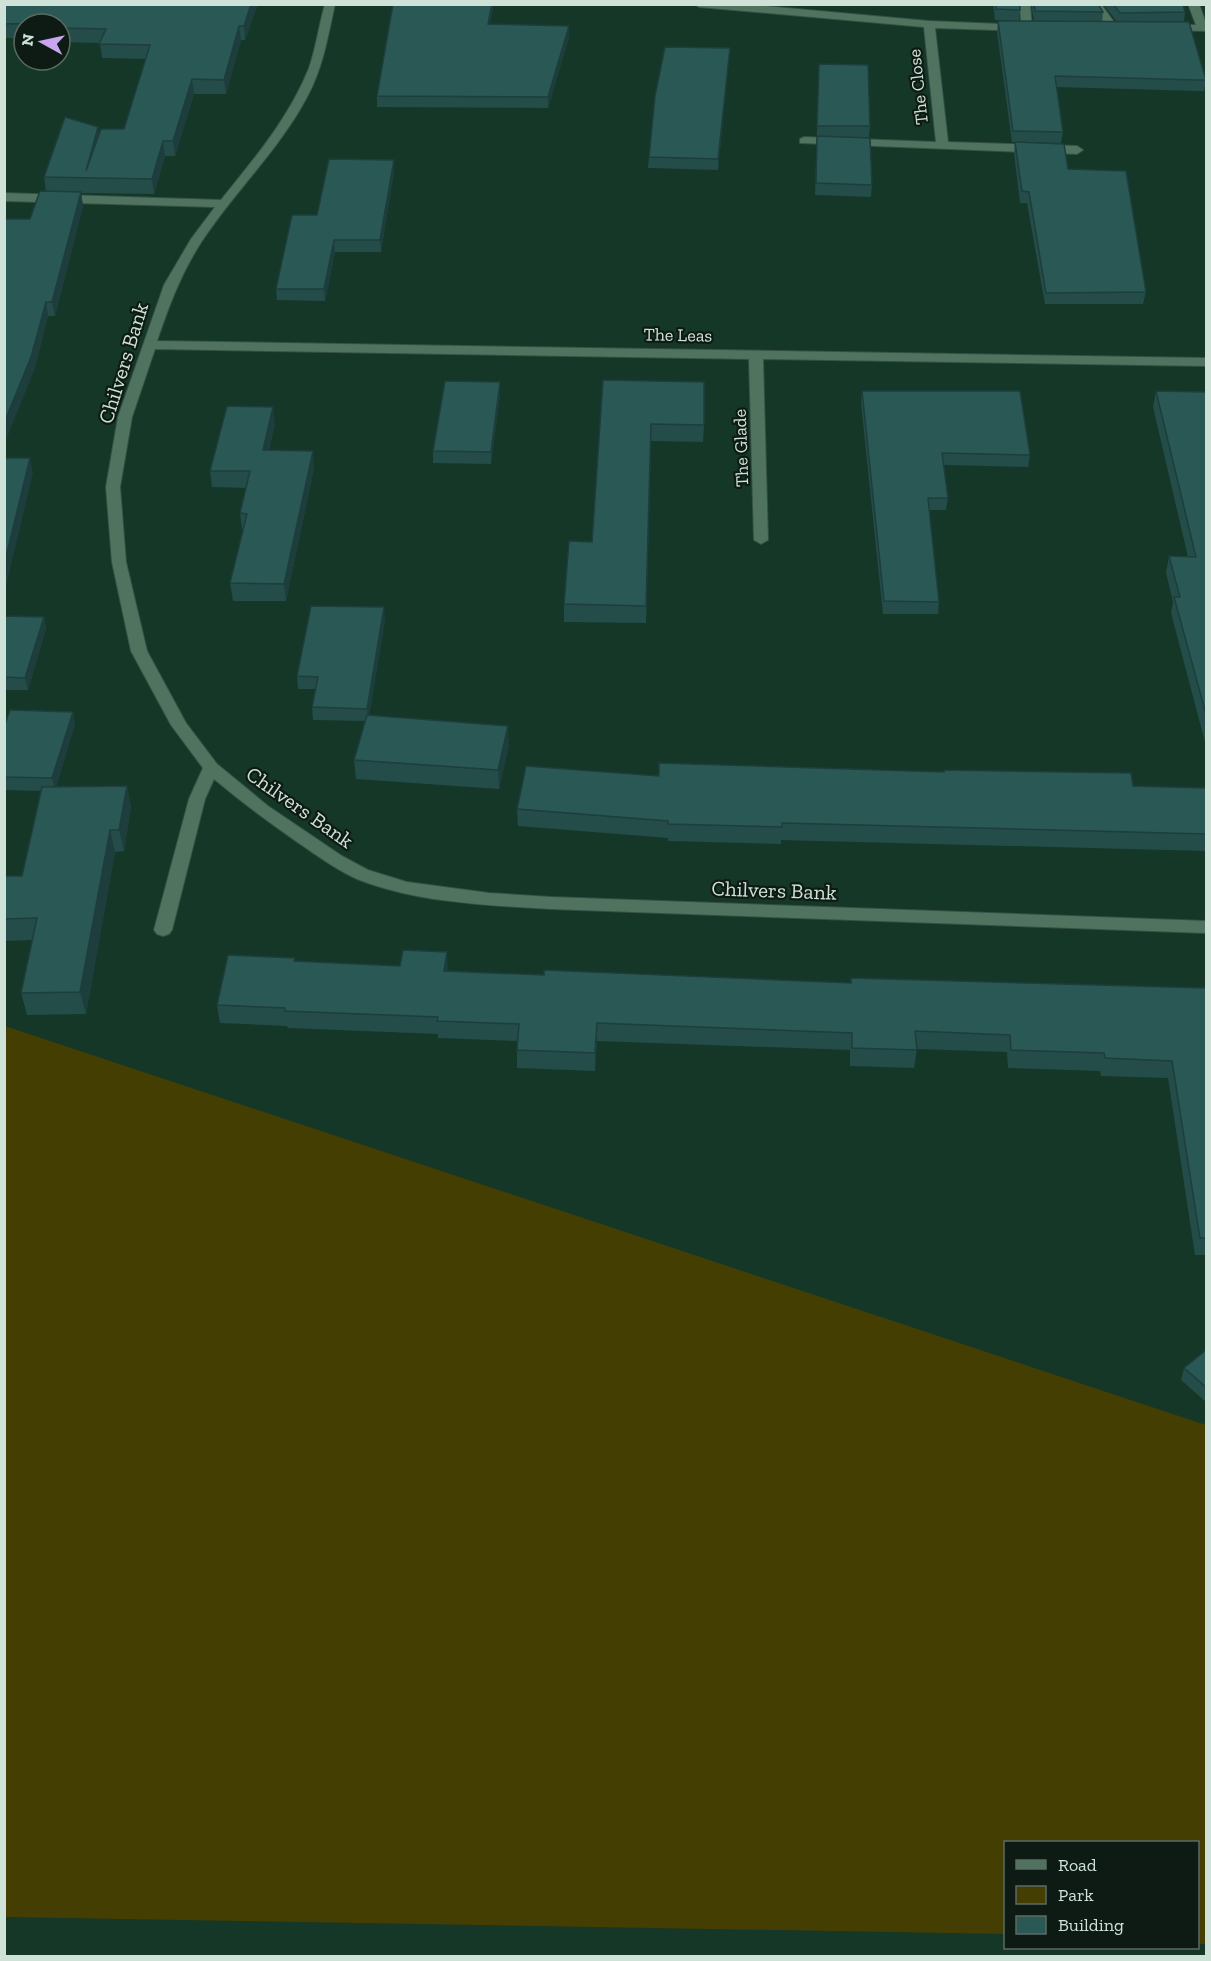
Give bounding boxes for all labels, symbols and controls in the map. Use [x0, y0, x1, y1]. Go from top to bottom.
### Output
north arrow [12, 12, 72, 72]
text: N [17, 33, 38, 47]
street label: The Close [903, 48, 933, 126]
street label: Chilvers Bank [93, 299, 153, 427]
street label: The Leas [643, 323, 713, 347]
street label: The Glade [729, 409, 753, 487]
street label: Chilvers Bank [242, 761, 359, 853]
street label: Chilvers Bank [711, 875, 837, 905]
legend [1004, 1841, 1199, 1949]
text: Road [1058, 1854, 1097, 1876]
text: Park [1058, 1884, 1094, 1906]
text: Building [1058, 1914, 1124, 1936]

